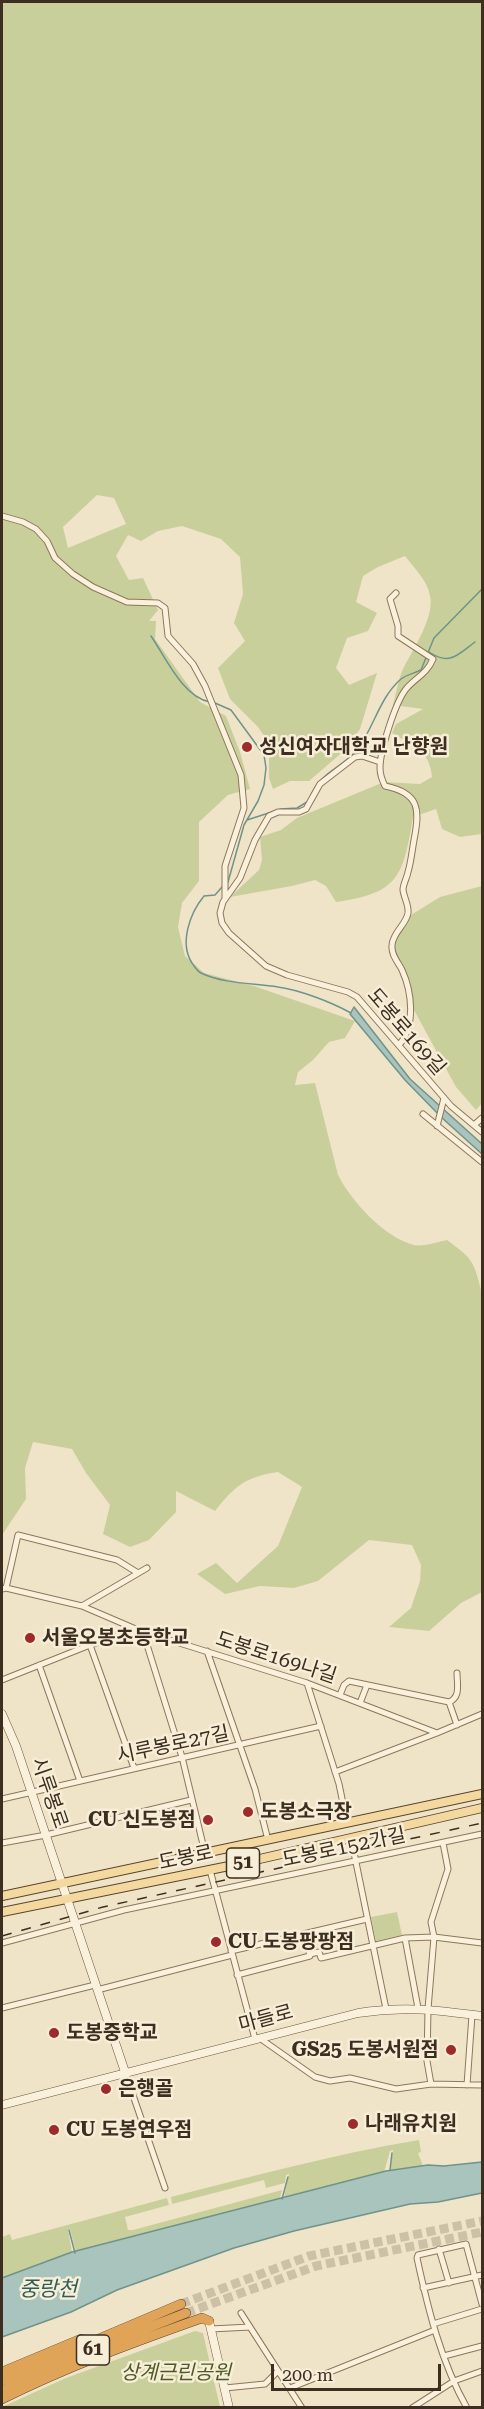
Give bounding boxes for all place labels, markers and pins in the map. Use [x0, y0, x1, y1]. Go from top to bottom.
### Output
place label: 성신여자대학교 난향원 [259, 735, 448, 759]
marker: 성신여자대학교 난향원 [240, 740, 254, 754]
place label: 서울오봉초등학교 [42, 1626, 189, 1650]
marker: 서울오봉초등학교 [23, 1631, 37, 1645]
place label: 도봉소극장 [260, 1800, 352, 1824]
marker: 도봉소극장 [241, 1805, 255, 1819]
place label: CU 신도봉점 [88, 1808, 196, 1832]
marker: CU 신도봉점 [201, 1813, 215, 1827]
place label: CU 도봉팡팡점 [228, 1930, 354, 1954]
marker: CU 도봉팡팡점 [209, 1935, 223, 1949]
place label: 도봉중학교 [66, 2021, 158, 2045]
marker: 도봉중학교 [47, 2026, 61, 2040]
place label: GS25 도봉서원점 [292, 2038, 439, 2062]
marker: GS25 도봉서원점 [444, 2043, 458, 2057]
place label: 은행골 [118, 2077, 173, 2101]
marker: 은행골 [99, 2082, 113, 2096]
place label: 나래유치원 [365, 2112, 457, 2136]
marker: 나래유치원 [346, 2117, 360, 2131]
place label: CU 도봉연우점 [66, 2118, 192, 2142]
marker: CU 도봉연우점 [47, 2123, 61, 2137]

